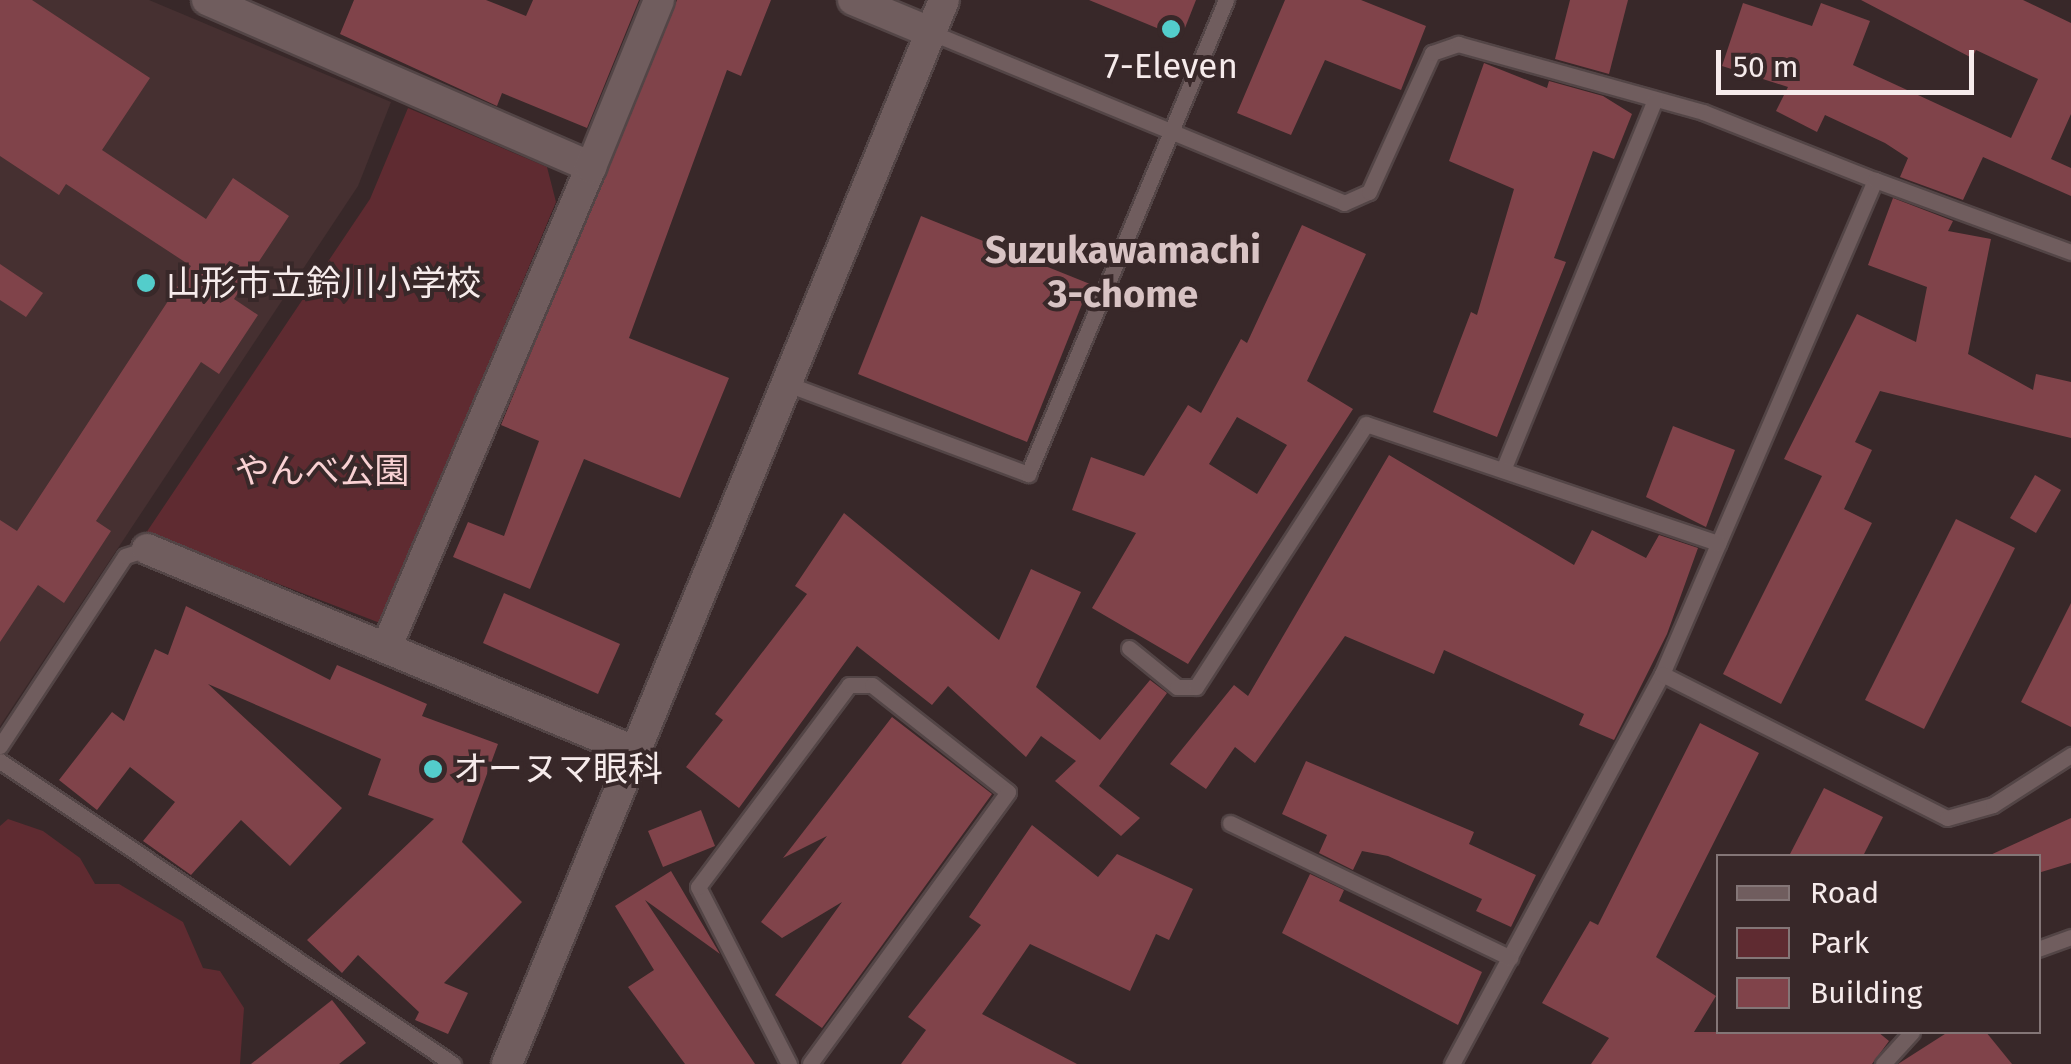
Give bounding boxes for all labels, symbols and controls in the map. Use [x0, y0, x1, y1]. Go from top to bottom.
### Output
marker: 7-Eleven [1160, 18, 1182, 40]
scale bar [1721, 30, 1978, 92]
place label: 7-Eleven [1104, 45, 1238, 87]
text: 50 m [1733, 49, 1798, 85]
district label: Suzukawamachi 3-chome [985, 228, 1261, 318]
place label: 山形市立鈴川小学校 [166, 262, 481, 304]
marker: 山形市立鈴川小学校 [135, 272, 157, 294]
park label: やんべ公園 [235, 450, 409, 492]
place label: オーヌマ眼科 [453, 748, 663, 790]
marker: オーヌマ眼科 [422, 758, 444, 780]
legend [1716, 854, 2041, 1034]
text: Road [1810, 875, 1879, 911]
text: Park [1810, 925, 1869, 961]
text: Building [1810, 975, 1922, 1011]

